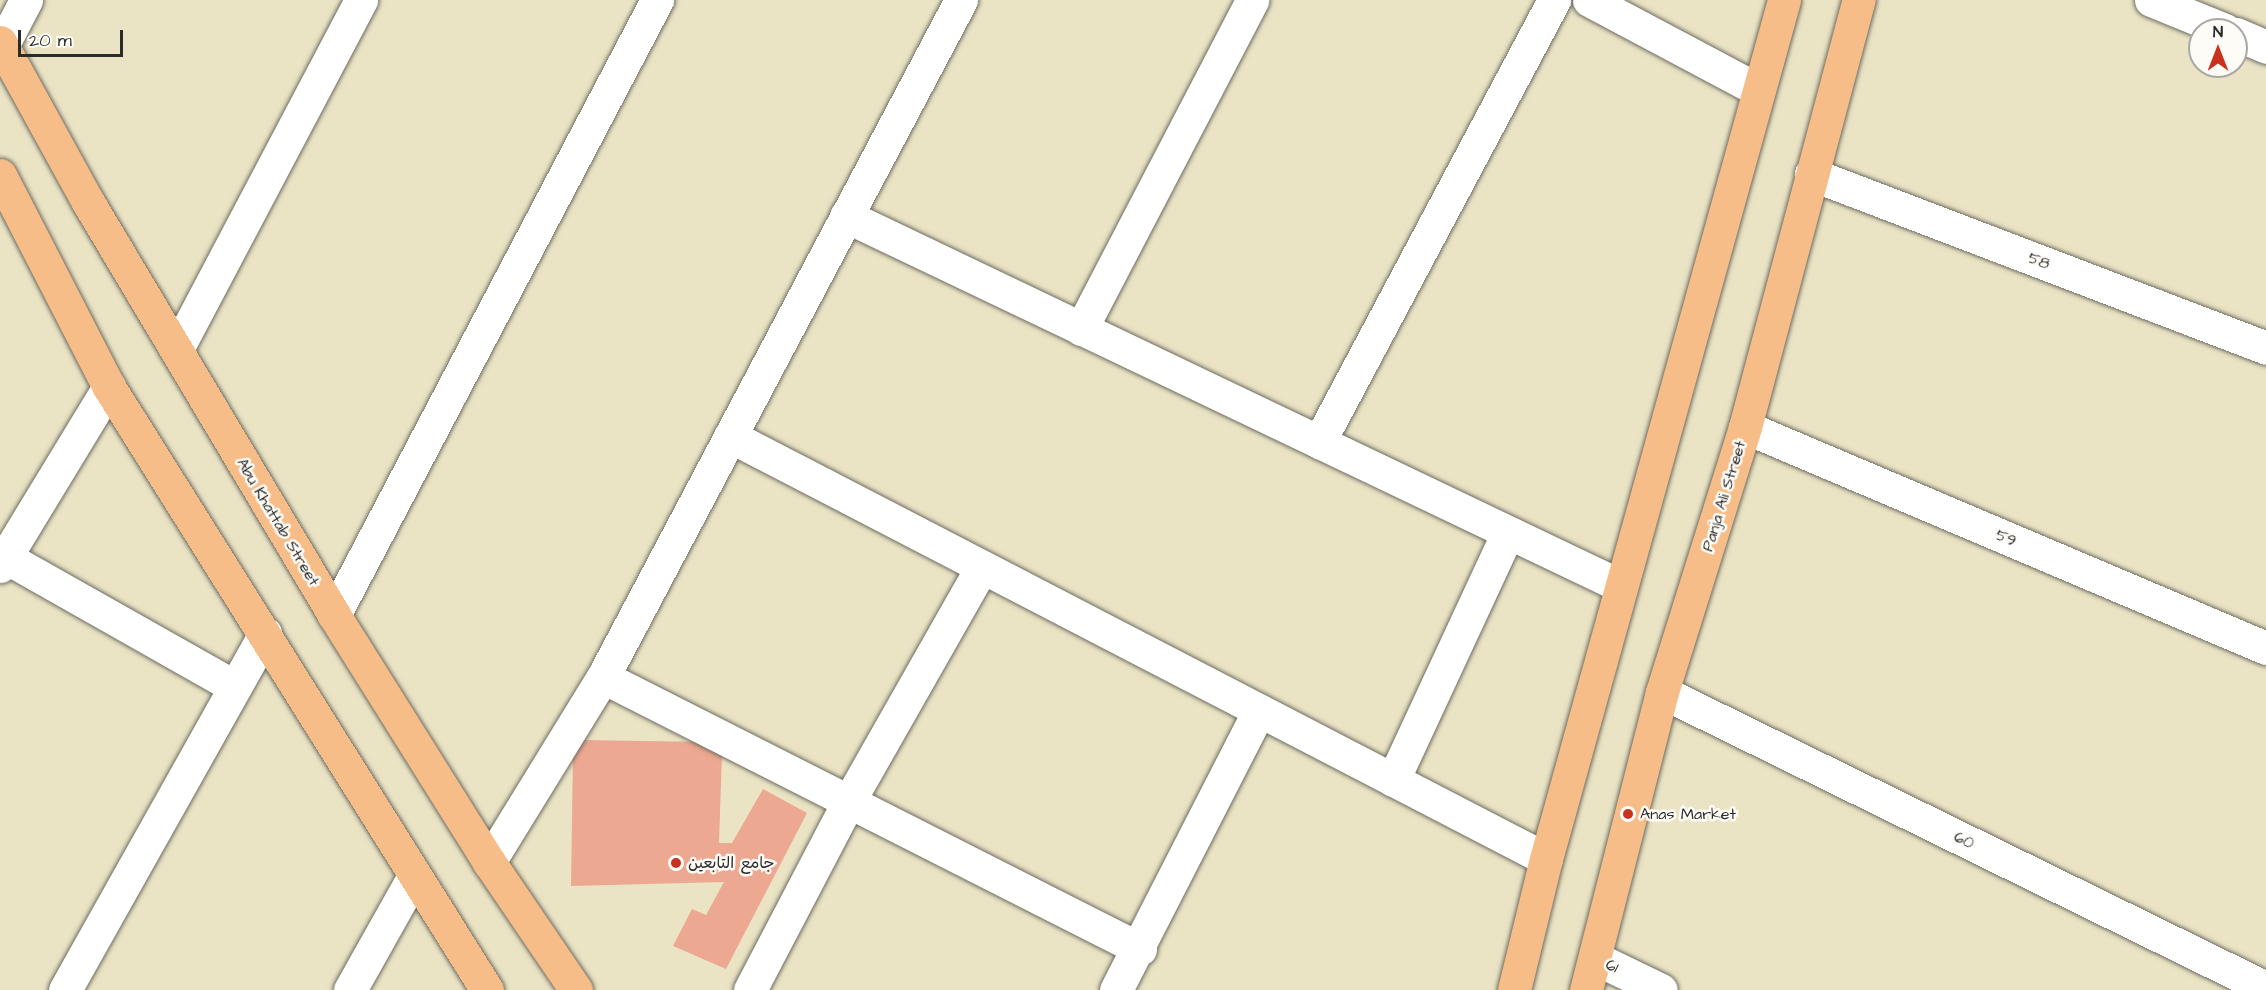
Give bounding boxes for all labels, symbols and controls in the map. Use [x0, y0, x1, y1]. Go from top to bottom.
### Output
scale bar [21, 18, 126, 56]
north arrow [2188, 18, 2248, 78]
text: N [2213, 21, 2223, 43]
text: 20 m [29, 28, 72, 53]
street label: 58 [2025, 248, 2053, 274]
street label: Panja Ali Street [1698, 438, 1750, 554]
street label: Abu Khattab Street [232, 455, 324, 589]
street label: 59 [1993, 525, 2019, 551]
place label: Anas Market [1640, 804, 1736, 824]
marker: Anas Market [1621, 807, 1635, 821]
street label: 60 [1951, 827, 1977, 853]
place label: جامع التابعين [688, 853, 775, 873]
marker: جامع التابعين [669, 856, 683, 870]
street label: 61 [1602, 955, 1622, 977]

